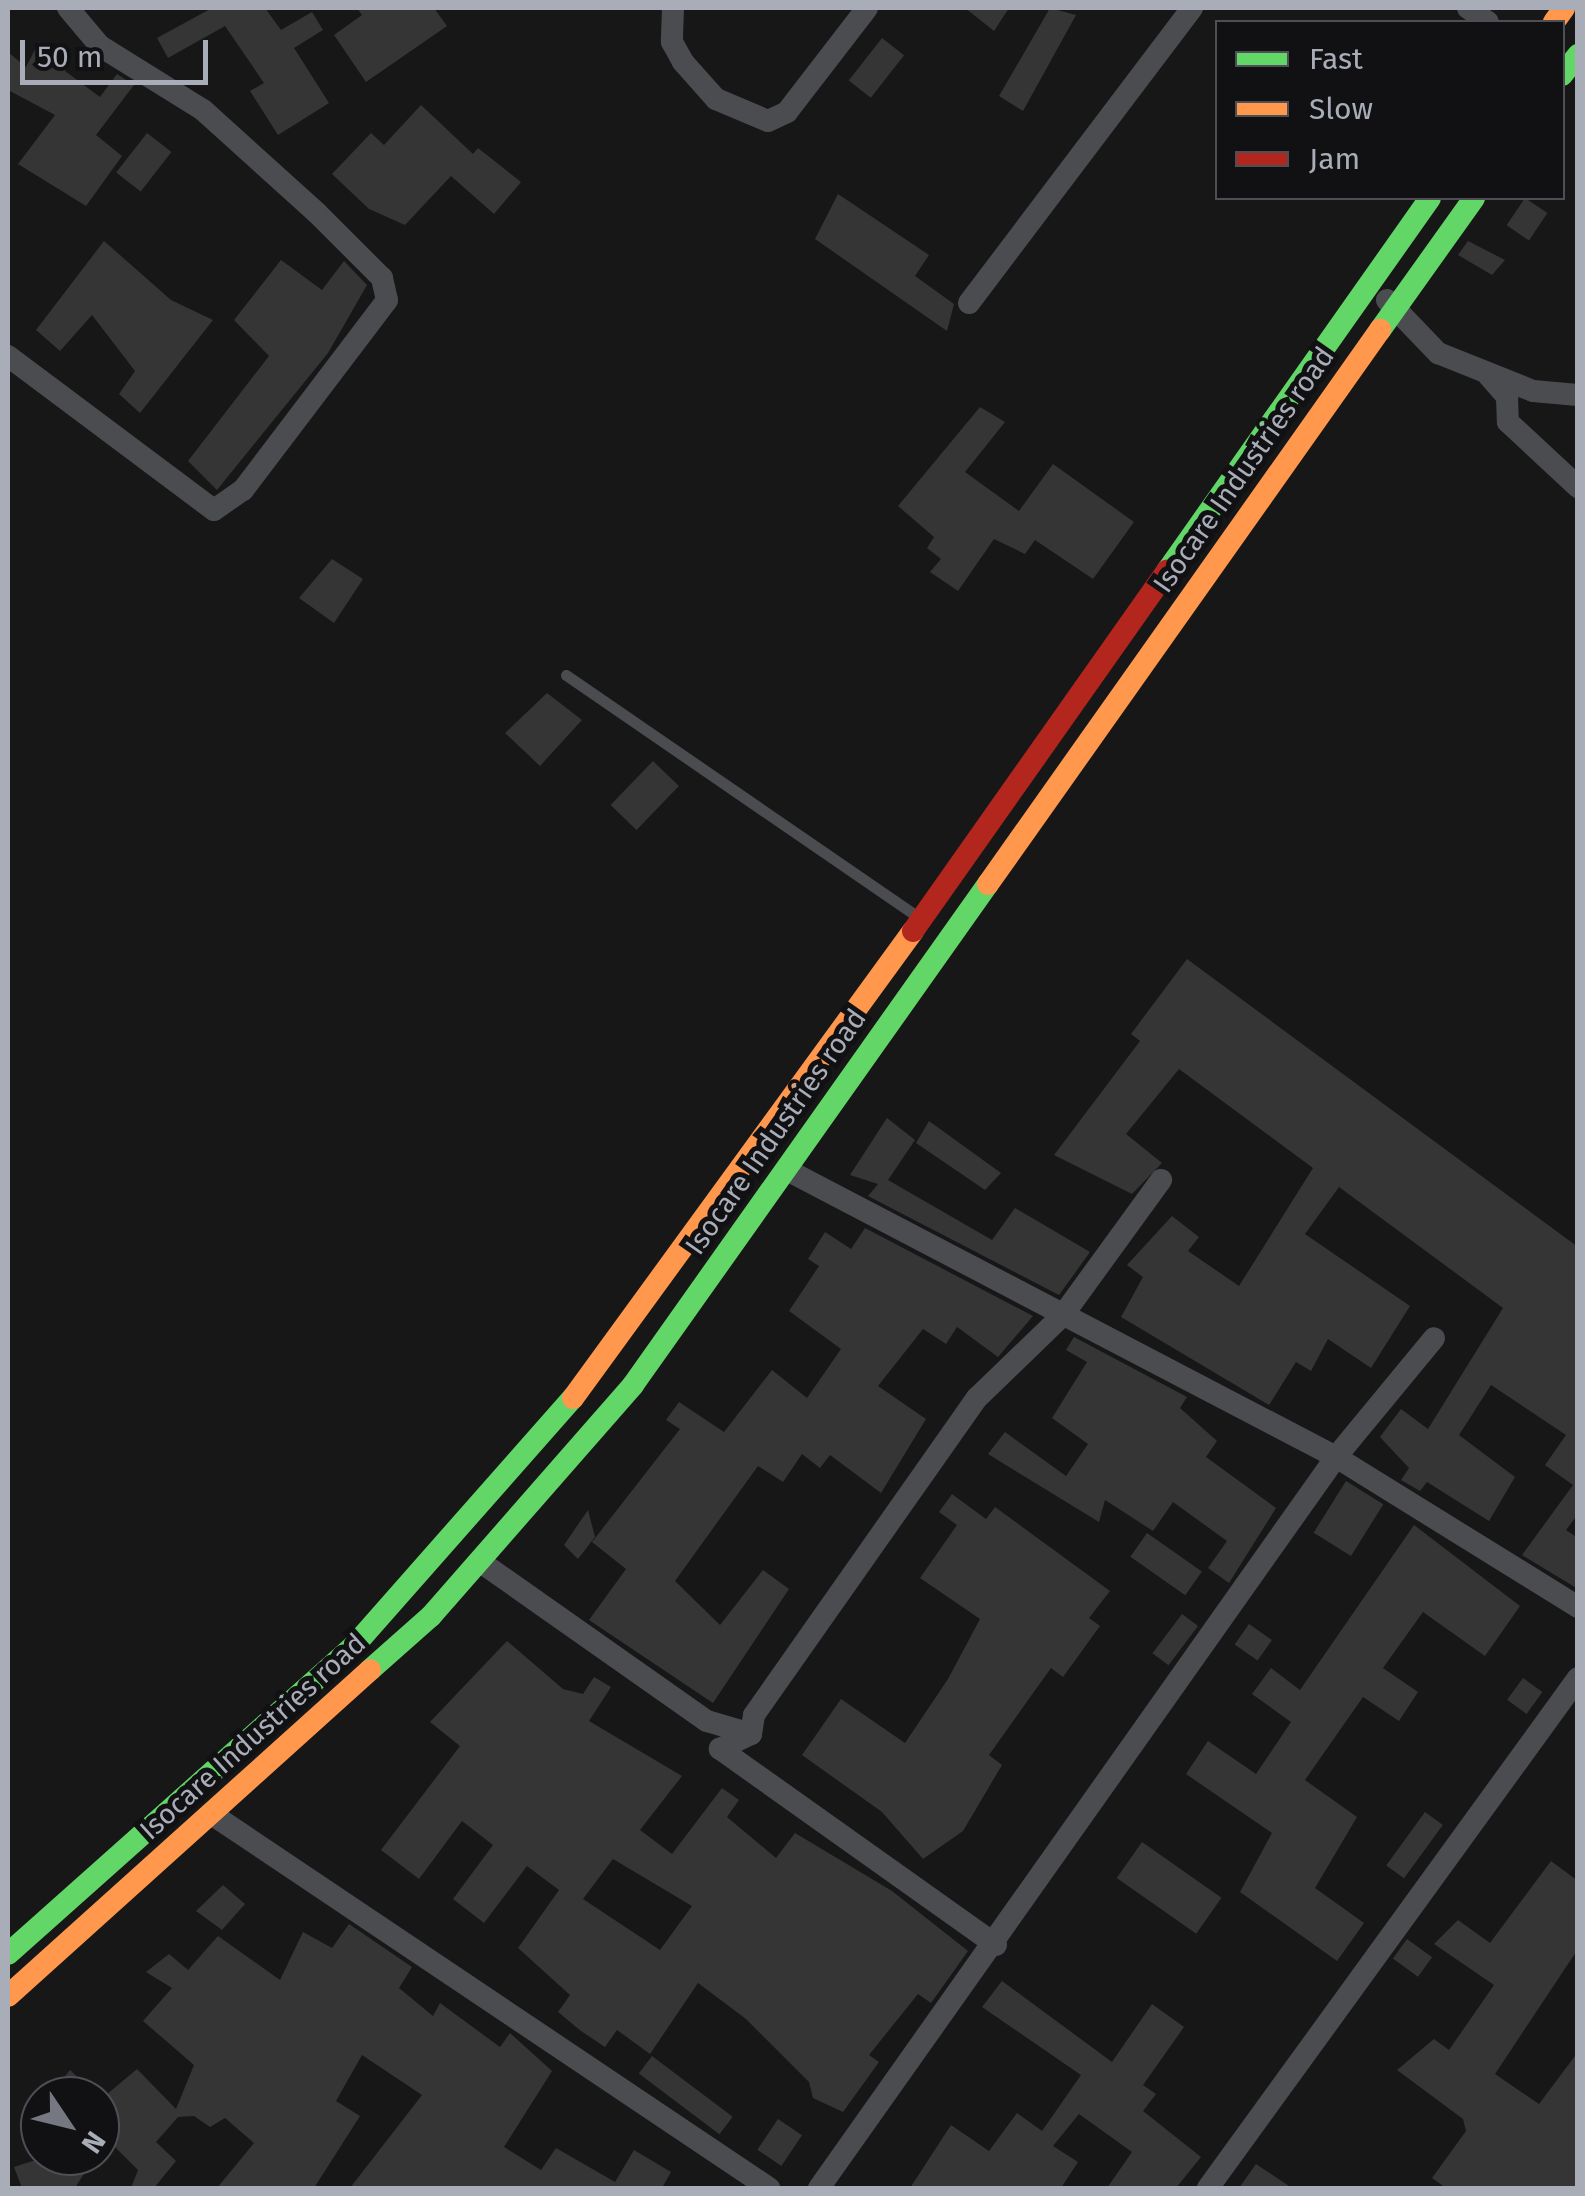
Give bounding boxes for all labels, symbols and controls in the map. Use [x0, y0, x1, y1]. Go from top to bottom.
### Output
scale bar [25, 20, 212, 82]
legend [1215, 20, 1565, 200]
text: 50 m [37, 39, 102, 75]
text: Fast [1309, 41, 1363, 77]
text: Slow [1309, 91, 1373, 127]
text: Jam [1309, 141, 1360, 177]
street label: Isocare Industries road [1146, 341, 1342, 599]
street label: Isocare Industries road [678, 1003, 874, 1261]
street label: Isocare Industries road [133, 1627, 373, 1847]
north arrow [20, 2076, 120, 2176]
text: N [75, 2125, 112, 2159]

